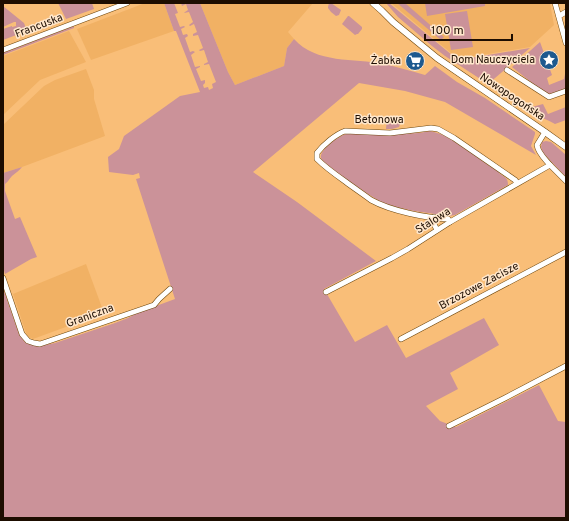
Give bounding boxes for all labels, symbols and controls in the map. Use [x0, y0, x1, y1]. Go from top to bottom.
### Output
street label: Francuska [13, 10, 65, 41]
scale bar [425, 16, 512, 42]
text: 100 m [431, 23, 464, 39]
place icon: Dom Nauczyciela [538, 49, 560, 71]
supermarket icon: Żabka [404, 50, 426, 72]
place label: Żabka [371, 53, 401, 68]
place label: Dom Nauczyciela [451, 53, 535, 67]
street label: Nowopogońska [477, 70, 547, 124]
street label: Betonowa [354, 113, 404, 127]
street label: Stalowa [413, 205, 453, 237]
street label: Brzozowe Zacisze [437, 259, 521, 313]
street label: Graniczna [64, 301, 116, 331]

